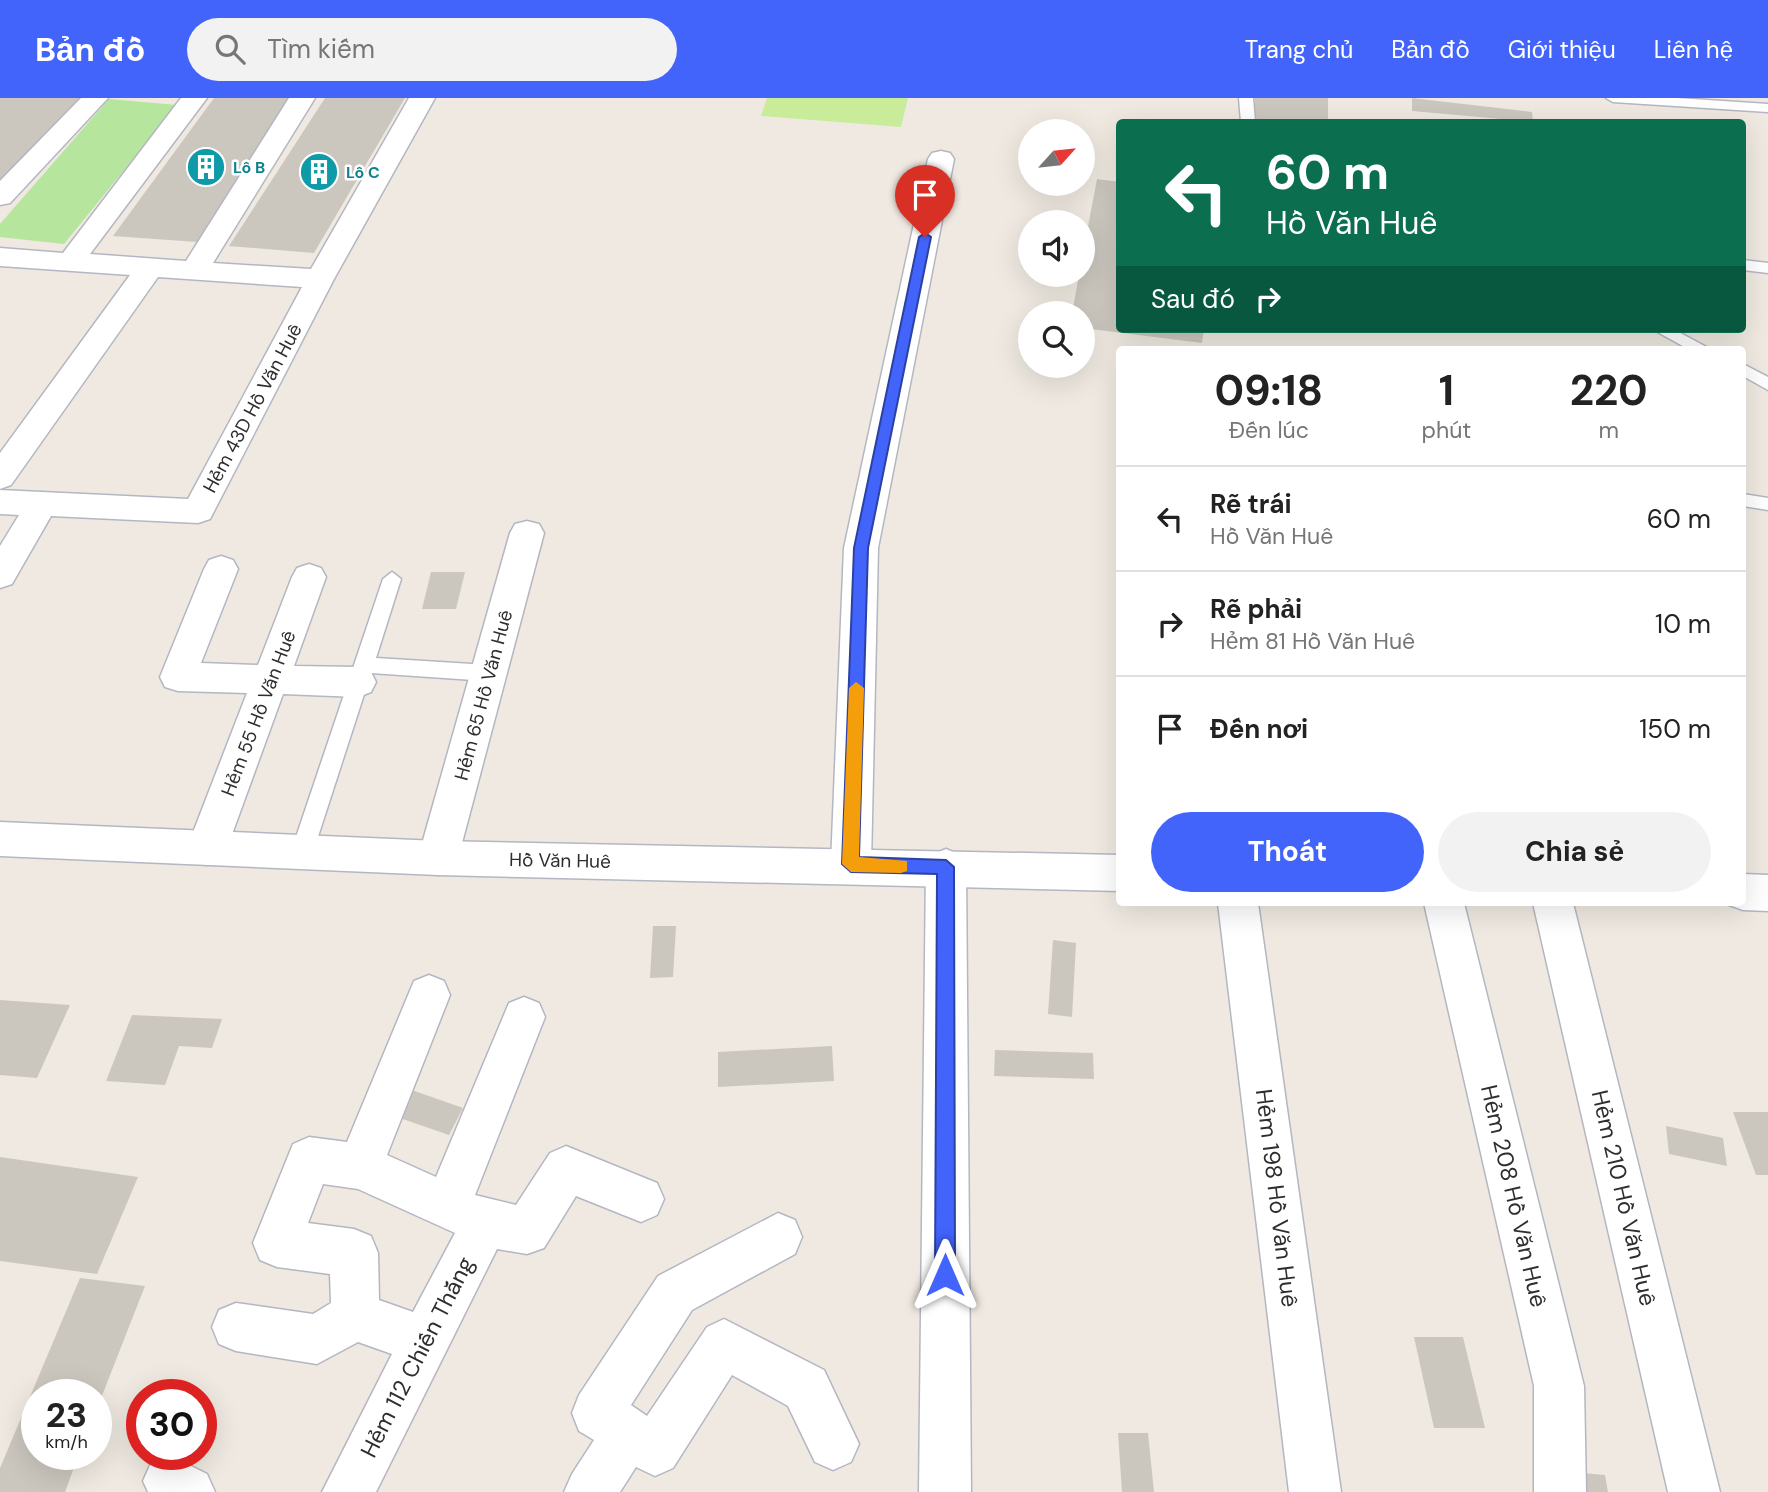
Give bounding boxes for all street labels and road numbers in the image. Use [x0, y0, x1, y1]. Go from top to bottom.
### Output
street label: Hẻm 43D Hồ Văn Huê [197, 319, 308, 497]
street label: Hẻm 65 Hồ Văn Huê [449, 607, 518, 783]
street label: Hẻm 55 Hồ Văn Huê [215, 627, 302, 800]
street label: Hồ Văn Huê [509, 847, 611, 874]
street label: Hẻm 208 Hồ Văn Huê [1474, 1082, 1554, 1310]
street label: Hẻm 198 Hồ Văn Huê [1249, 1087, 1305, 1309]
street label: Hẻm 210 Hồ Văn Huê [1585, 1087, 1663, 1309]
street label: Hẻm 112 Chiến Thắng [353, 1252, 481, 1462]

